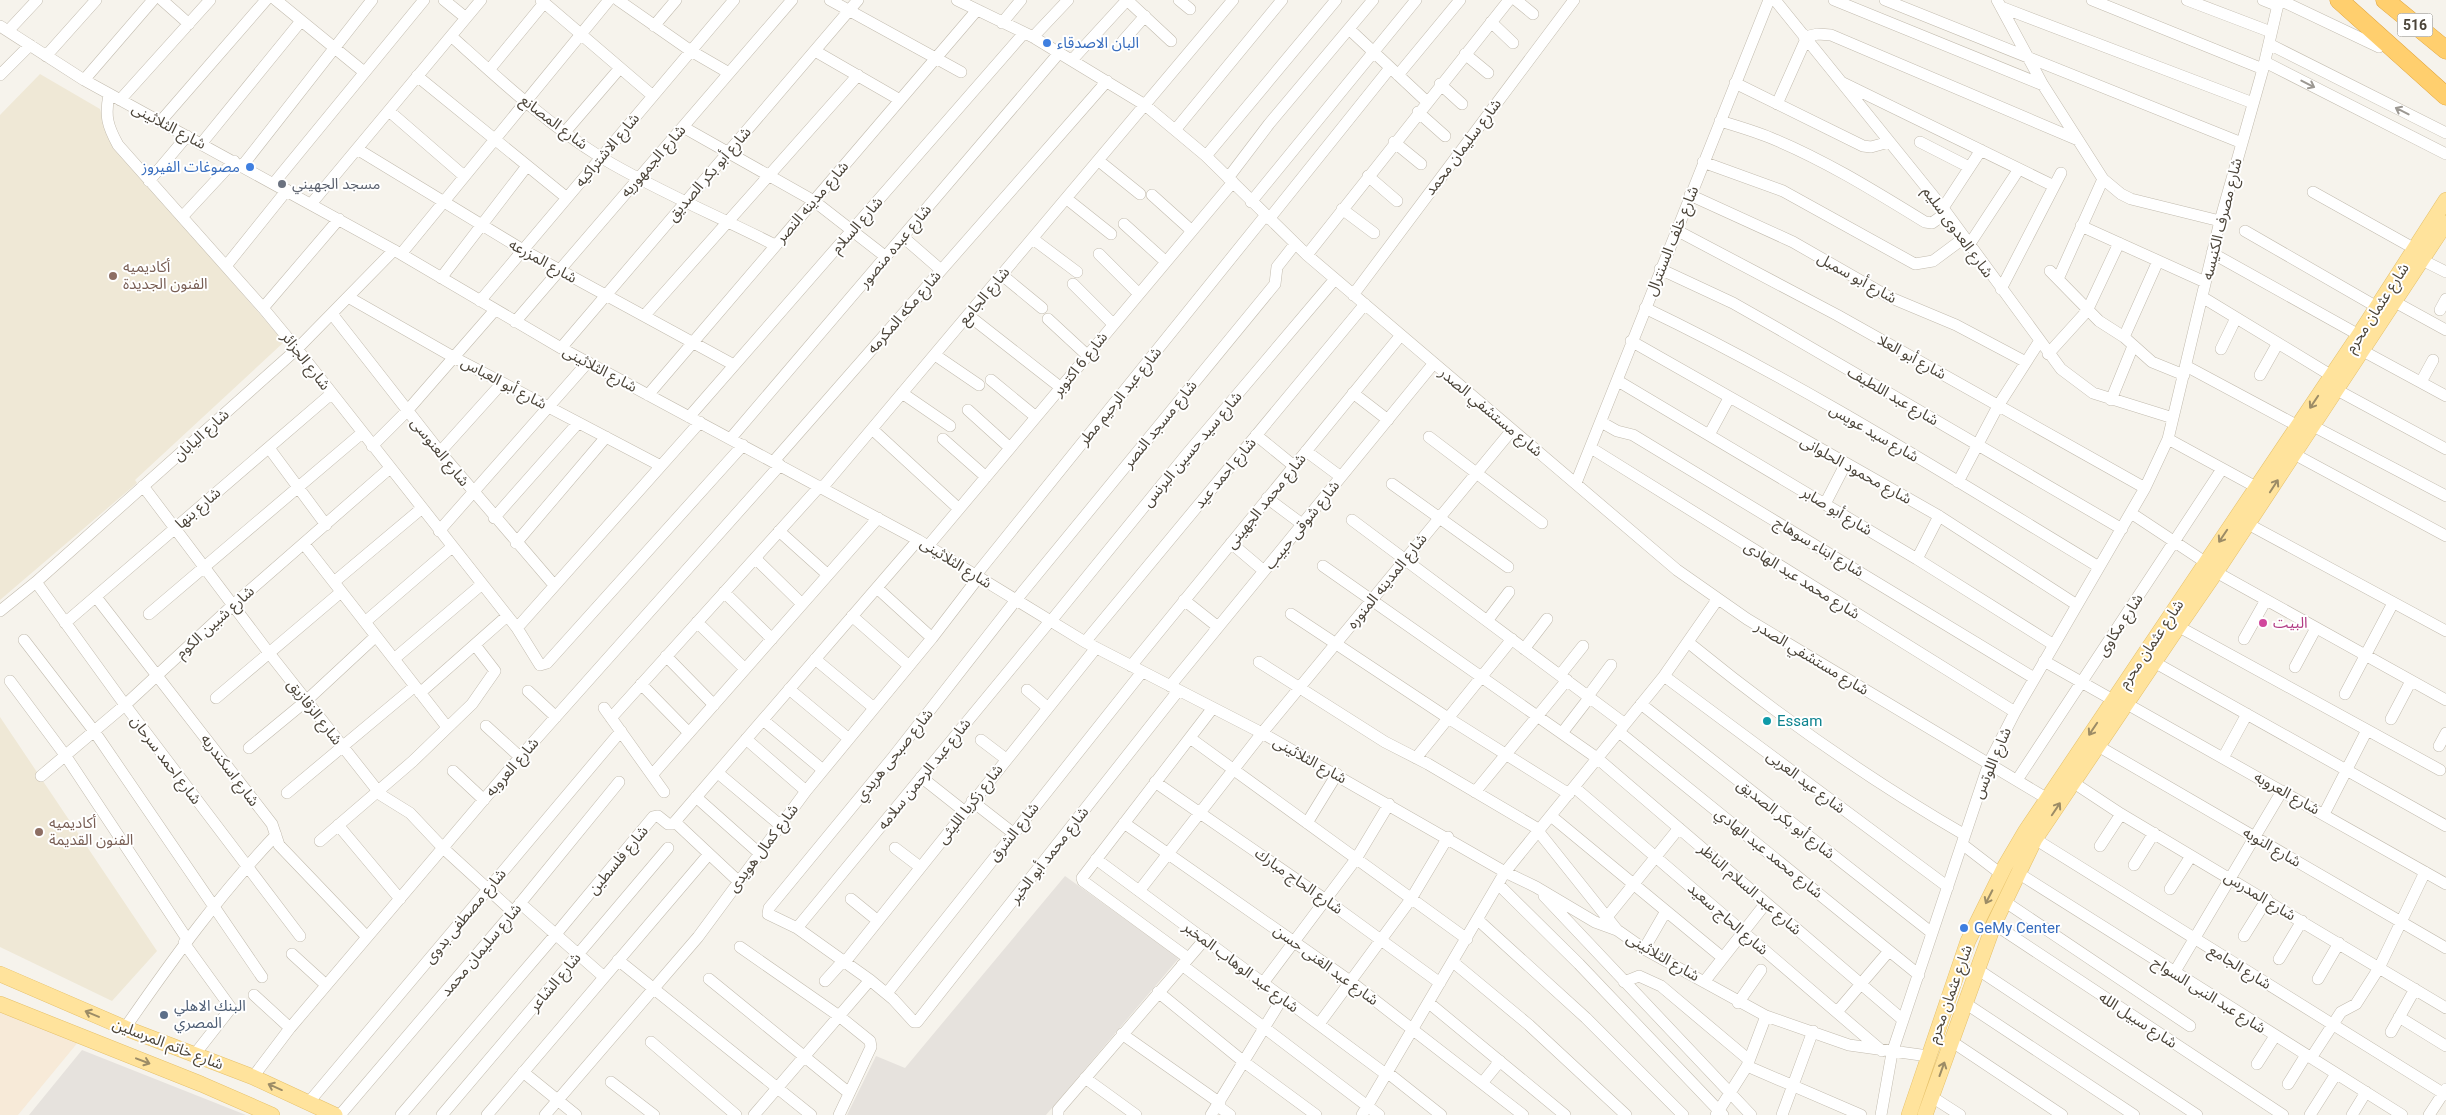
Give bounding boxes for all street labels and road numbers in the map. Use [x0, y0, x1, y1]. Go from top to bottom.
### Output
road number: 516 [2398, 14, 2432, 36]
street label: شارع المصانع [515, 91, 591, 156]
street label: شارع سليمان محمد [1421, 95, 1508, 201]
street label: شارع الثلاثينى [127, 99, 209, 156]
street label: شارع الاشتراكيه [571, 109, 646, 192]
street label: شارع الجمهوريه [617, 121, 692, 203]
street label: شارع أبو بكر الصديق [663, 123, 757, 227]
street label: شارع مصرف الكنيسه [2198, 156, 2249, 283]
street label: شارع مدينه النصر [771, 157, 855, 249]
street label: شارع خلف السنترال [1642, 183, 1705, 300]
street label: شارع العدوى سليم [1916, 183, 1997, 283]
street label: شارع السلام [827, 193, 889, 259]
street label: شارع عبده منصور [854, 200, 938, 294]
street label: شارع المزرعه [504, 235, 580, 290]
street label: شارع أبو سمبل [1813, 249, 1900, 310]
street label: شارع عثمان محرم [2341, 260, 2415, 358]
street label: شارع الجامع [955, 263, 1016, 331]
street label: شارع مكه المكرمه [863, 267, 947, 359]
street label: شارع الجزائر [275, 327, 335, 396]
street label: شارع 6 اكتوبر [1048, 328, 1114, 402]
street label: شارع أبو العلا [1873, 331, 1950, 386]
street label: شارع الثلاثينى [558, 342, 640, 399]
street label: شارع عبد الرحيم مطر [1074, 343, 1168, 451]
street label: شارع أبو العباس [457, 353, 550, 416]
street label: شارع مستشفي الصدر [1433, 363, 1546, 463]
street label: شارع عبد اللطيف [1843, 363, 1942, 432]
street label: شارع مسجد النصر [1119, 376, 1203, 474]
street label: شارع سيد حسين البرنس [1138, 387, 1248, 512]
street label: شارع سيد عويس [1825, 400, 1922, 469]
street label: شارع اليابان [169, 405, 235, 467]
street label: شارع العنوسى [404, 414, 473, 492]
street label: شارع محمود الحلوانى [1796, 432, 1915, 511]
street label: شارع احمد عيد [1190, 434, 1262, 514]
street label: شارع محمد الجهينى [1222, 450, 1312, 554]
street label: شارع شوقى حبيب [1261, 477, 1346, 575]
street label: شارع أبو صابر [1796, 482, 1876, 542]
street label: شارع بنها [172, 483, 226, 535]
street label: شارع ابناء سوهاج [1769, 513, 1867, 584]
street label: شارع المدينه المنوره [1343, 530, 1433, 634]
street label: شارع الثلاثينى [915, 534, 995, 595]
street label: شارع محمد عبد الهادى [1739, 537, 1863, 626]
street label: شارع شبين الكوم [172, 582, 260, 664]
street label: شارع مكاوى [2093, 590, 2150, 661]
street label: شارع عثمان محرم [2115, 596, 2190, 693]
street label: شارع مستشفي الصدر [1750, 616, 1872, 702]
street label: شارع الزقازيق [281, 675, 346, 751]
street label: شارع صبحى هريدي [851, 705, 939, 807]
street label: شارع احمد سرحان [124, 712, 205, 810]
street label: شارع عبد الرحمن سلامه [874, 714, 977, 835]
street label: شارع اللوتس [1969, 725, 2018, 802]
street label: شارع اسكندريه [195, 730, 263, 812]
street label: شارع الثلاثينى [1269, 732, 1350, 790]
street label: شارع العروبه [482, 734, 545, 802]
street label: شارع عيد العربى [1761, 747, 1849, 820]
street label: شارع زكريا الليثى [933, 760, 1009, 849]
street label: شارع العروبه [2250, 768, 2323, 821]
street label: شارع أبو بكر الصديق [1732, 775, 1839, 865]
street label: شارع الشرق [985, 799, 1045, 867]
street label: شارع كمال هويدى [724, 800, 805, 897]
street label: شارع محمد أبو الخير [1005, 803, 1095, 910]
street label: شارع محمد عبد الهادي [1710, 804, 1827, 904]
street label: شارع فلسطين [584, 822, 654, 900]
street label: شارع النوبه [2238, 823, 2304, 874]
street label: شارع عبد السلام الناظر [1692, 839, 1805, 941]
street label: شارع الحاج مبارك [1250, 844, 1347, 921]
street label: شارع مصطفى بدوى [420, 865, 512, 969]
street label: شارع المدرس [2219, 868, 2299, 927]
street label: شارع الحاج سعيد [1682, 879, 1772, 961]
street label: شارع سليمان محمد [437, 900, 528, 1002]
street label: شارع عبد الوهاب المخبر [1177, 917, 1303, 1019]
street label: شارع عبد الغنى حسن [1268, 921, 1382, 1012]
street label: شارع الثلاثينى [1622, 929, 1703, 988]
street label: شارع الجامع [2204, 941, 2275, 996]
street label: شارع عثمان محرم [1924, 942, 1979, 1047]
street label: شارع الشاعر [525, 949, 587, 1018]
street label: شارع عبد النبى السواح [2147, 953, 2269, 1040]
street label: شارع سبيل الله [2094, 988, 2181, 1055]
street label: شارع خاتم المرسلين [109, 1015, 226, 1076]

